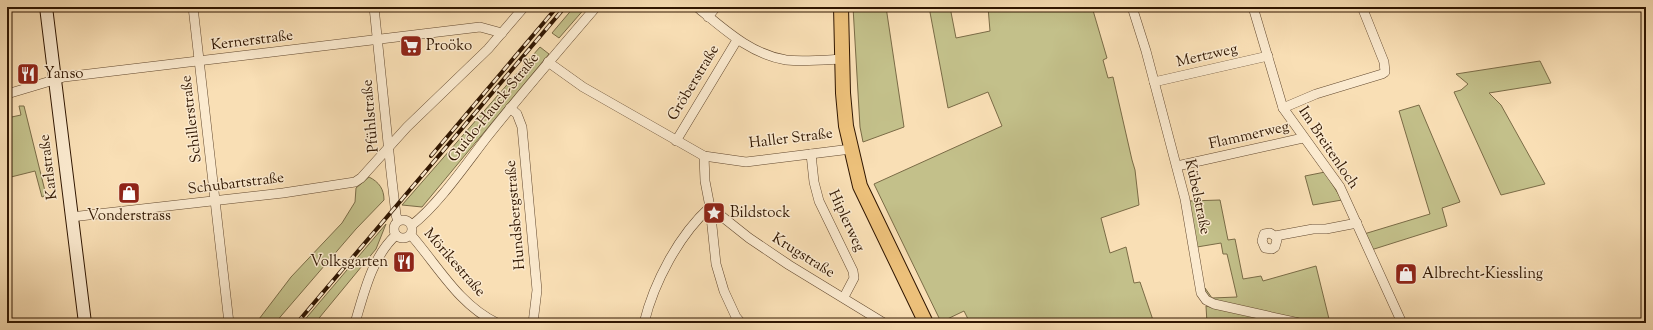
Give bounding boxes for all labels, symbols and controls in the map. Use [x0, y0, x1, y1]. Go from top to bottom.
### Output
street label: Kernerstraße [210, 26, 294, 56]
supermarket icon: Proöko [398, 33, 424, 59]
place label: Proöko [426, 36, 472, 57]
street label: Mertzweg [1174, 39, 1240, 73]
street label: Gröberstraße [663, 41, 725, 125]
street label: Guido-Hauck-Straße [443, 49, 545, 167]
restaurant icon: Yanso [15, 61, 41, 87]
place label: Yanso [44, 64, 84, 85]
street label: Schillerstraße [176, 74, 208, 164]
street label: Pfühlstraße [357, 78, 385, 154]
street label: Im Breitenloch [1293, 103, 1364, 194]
street label: Flammerweg [1207, 117, 1291, 155]
street label: Haller Straße [748, 123, 834, 155]
street label: Karlstraße [35, 133, 63, 201]
street label: Kübelstraße [1179, 157, 1215, 237]
street label: Hundsbergstraße [501, 159, 531, 271]
street label: Schubartstraße [187, 168, 285, 200]
shop icon: Vonderstrass [116, 180, 142, 206]
street label: Hiplerweg [823, 187, 869, 255]
place icon: Bildstock [701, 200, 727, 226]
place label: Bildstock [730, 203, 790, 224]
place label: Vonderstrass [87, 206, 171, 227]
street label: Mörikestraße [418, 224, 490, 302]
street label: Krugstraße [767, 228, 839, 284]
restaurant icon: Volksgarten [391, 249, 417, 275]
place label: Volksgarten [310, 252, 388, 273]
shop icon: Albrecht-Kiessling [1393, 261, 1419, 287]
place label: Albrecht-Kiessling [1422, 264, 1543, 285]

